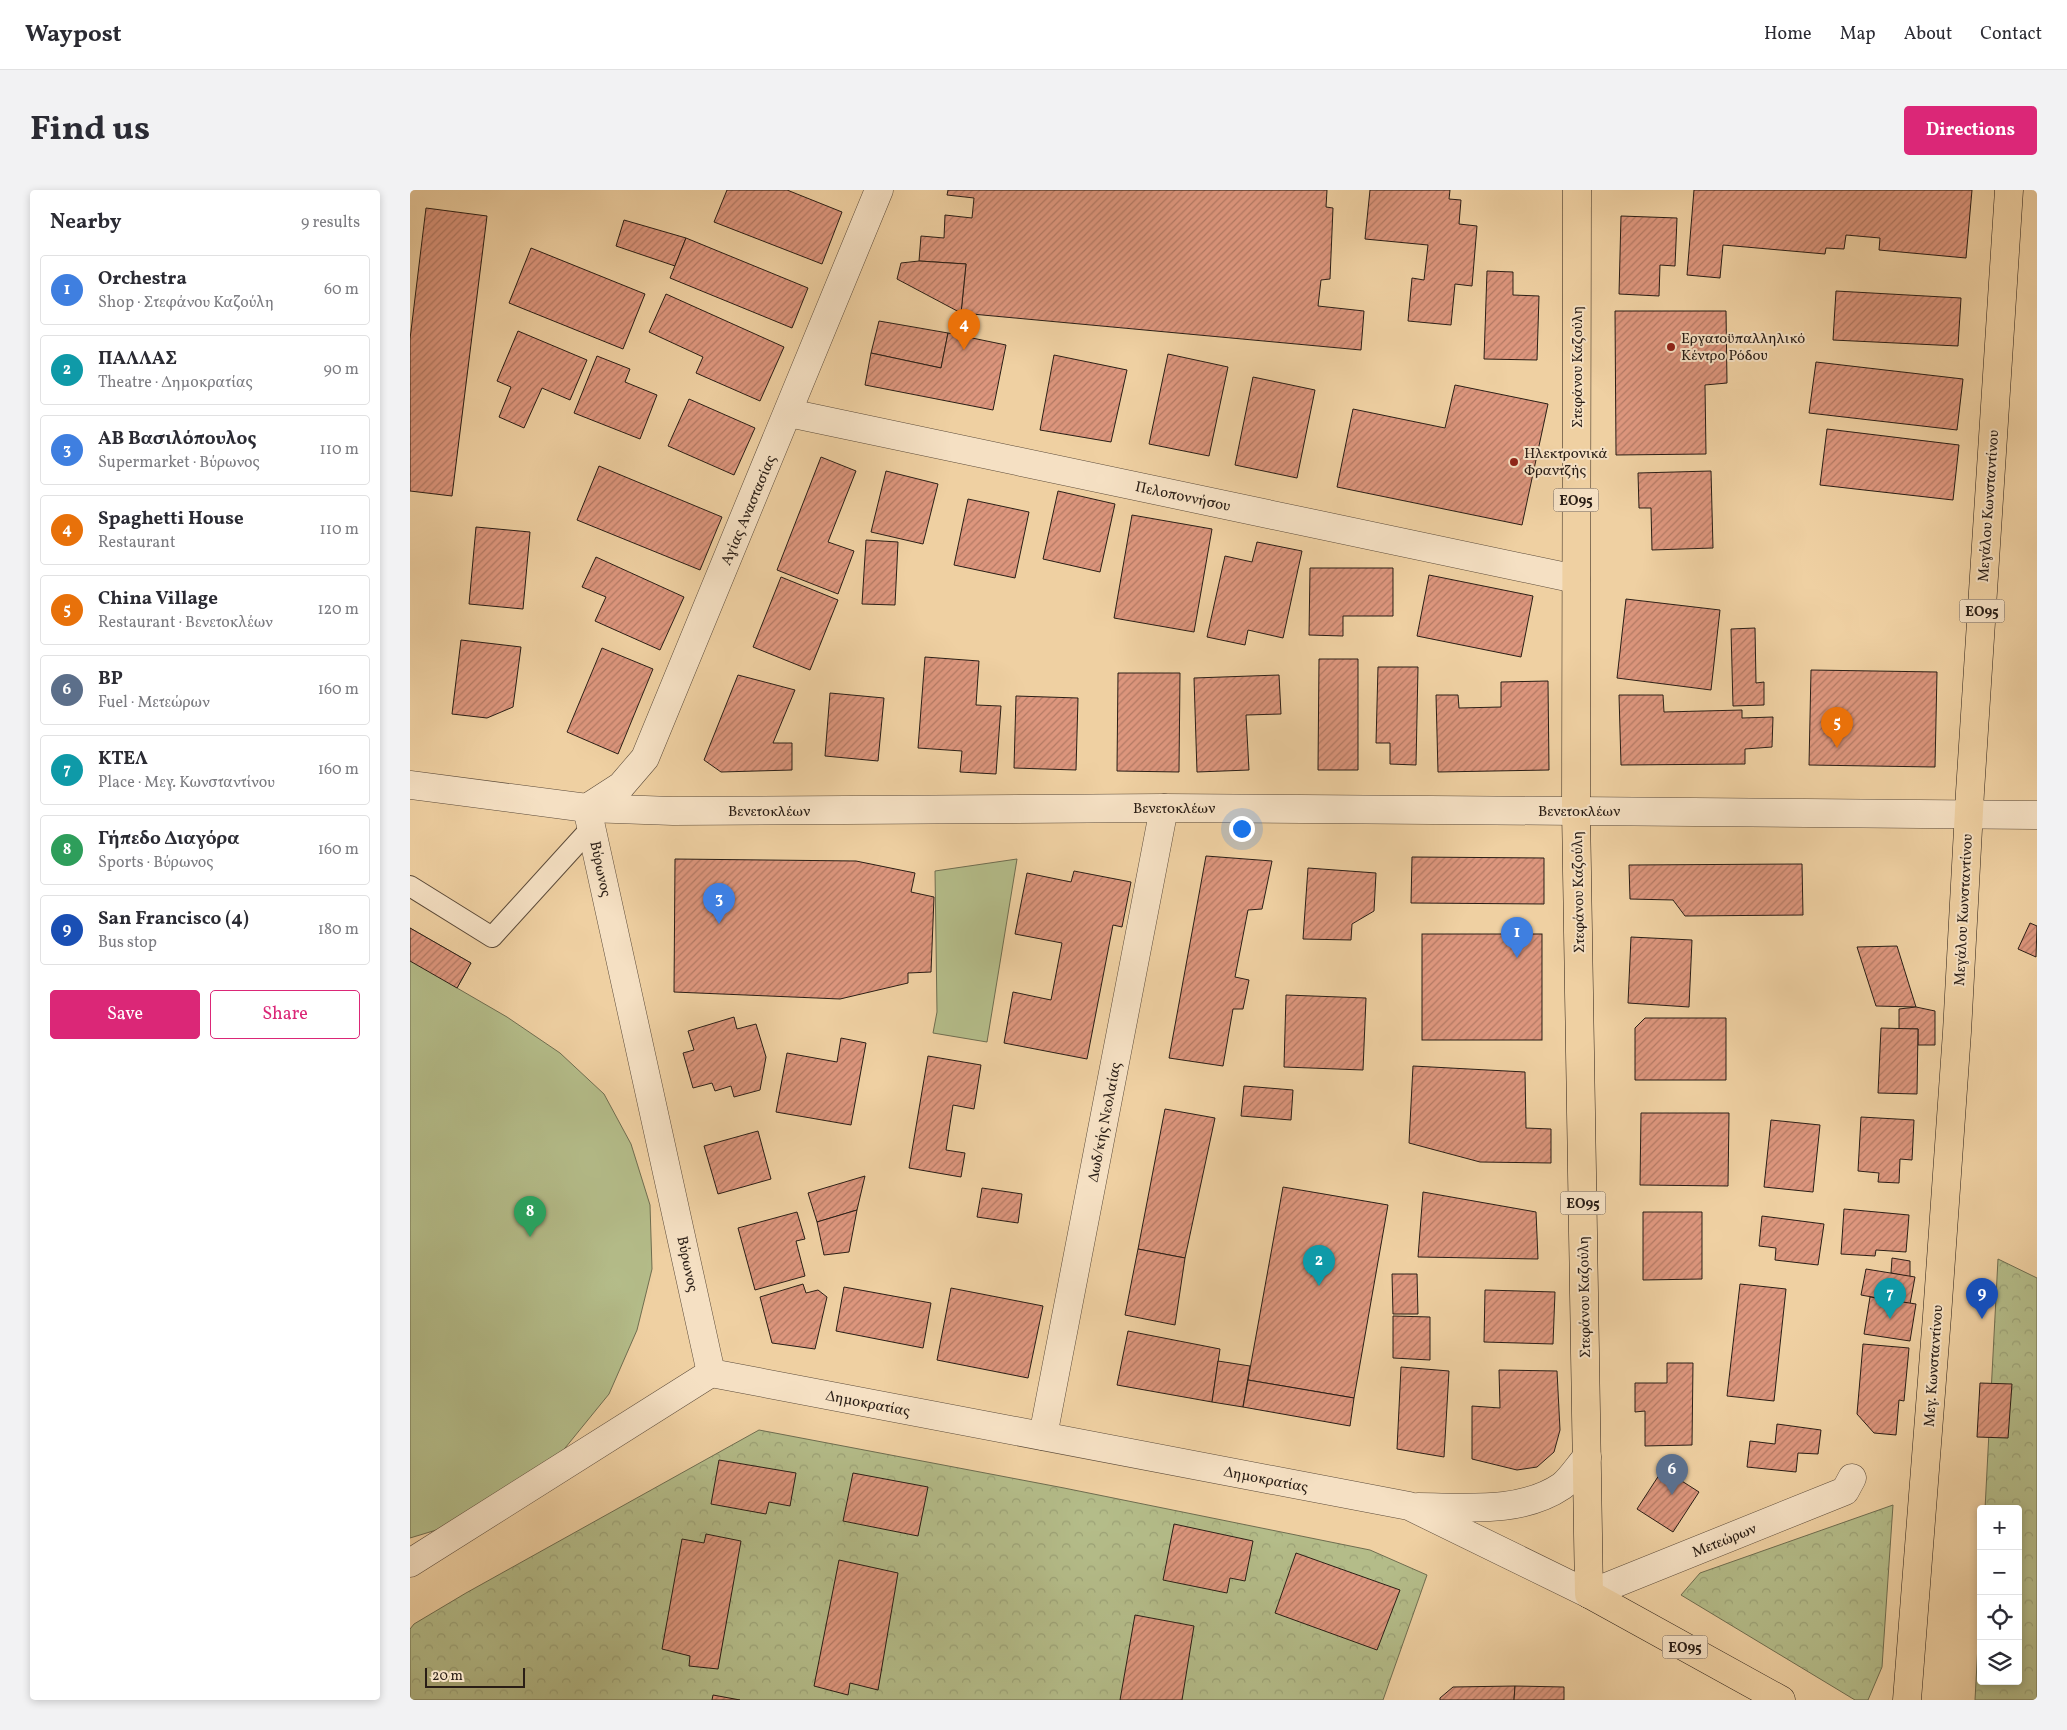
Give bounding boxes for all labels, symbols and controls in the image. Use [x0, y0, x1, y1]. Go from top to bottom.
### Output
text: Waypost [25, 18, 122, 52]
text: Home [1764, 22, 1812, 47]
text: Map [1840, 22, 1876, 47]
text: About [1904, 22, 1952, 47]
text: Contact [1980, 22, 2042, 47]
text: Find us [30, 106, 150, 154]
button: Directions [1904, 106, 2037, 155]
text: Nearby [50, 208, 121, 237]
text: 9 results [301, 212, 360, 234]
text: Orchestra [98, 266, 187, 292]
text: 1 [64, 279, 70, 301]
text: 60 m [324, 279, 359, 301]
text: Shop · Στεφάνου Καζούλη [98, 292, 274, 314]
street label: Στεφάνου Καζούλη [1568, 306, 1589, 428]
pin: 4 [948, 309, 980, 350]
place label: Εργατοϋπαλληλικό Κέντρο Ρόδου [1681, 329, 1805, 367]
marker: Εργατοϋπαλληλικό Κέντρο Ρόδου [1665, 341, 1677, 353]
text: ΠΑΛΛΑΣ [98, 346, 177, 372]
text: 2 [63, 359, 71, 381]
text: 90 m [323, 359, 359, 381]
text: Theatre · Δημοκρατίας [98, 372, 253, 394]
text: AB Βασιλόπουλος [98, 426, 256, 452]
street label: Μεγάλου Κωνσταντίνου [1974, 429, 2005, 583]
text: 3 [63, 439, 71, 461]
text: 110 m [320, 439, 359, 461]
place label: Ηλεκτρονικά Φραντζής [1524, 444, 1608, 482]
text: Supermarket · Βύρωνος [98, 452, 260, 474]
street label: Αγίας Αναστασίας [717, 452, 782, 569]
marker: Ηλεκτρονικά Φραντζής [1508, 456, 1520, 468]
street label: Πελοποννήσου [1133, 477, 1232, 518]
road number: ΕΟ95 [1554, 488, 1598, 512]
text: Spaghetti House [98, 506, 244, 532]
text: 4 [62, 519, 72, 541]
text: 110 m [320, 519, 359, 541]
text: Restaurant [98, 532, 176, 554]
text: China Village [98, 586, 218, 612]
text: 5 [63, 599, 71, 621]
text: 120 m [317, 599, 359, 621]
road number: ΕΟ95 [1960, 600, 2004, 622]
text: Restaurant · Βενετοκλέων [98, 612, 273, 634]
text: BP [98, 666, 123, 692]
text: 6 [63, 679, 71, 701]
text: 160 m [318, 679, 359, 701]
text: Fuel · Μετεώρων [98, 692, 210, 714]
pin: 5 [1821, 707, 1853, 748]
text: ΚΤΕΛ [98, 746, 148, 772]
text: 7 [63, 759, 71, 781]
text: 160 m [318, 759, 359, 781]
text: Place · Μεγ. Κωνσταντίνου [98, 772, 275, 794]
street label: Βενετοκλέων [1133, 799, 1215, 820]
street label: Βενετοκλέων [728, 802, 810, 823]
street label: Βενετοκλέων [1538, 802, 1620, 823]
your location [1229, 816, 1255, 842]
text: Γήπεδο Διαγόρα [98, 826, 240, 852]
street label: Στεφάνου Καζούλη [1568, 831, 1591, 953]
street label: Μεγάλου Κωνσταντίνου [1950, 833, 1979, 987]
text: 8 [63, 839, 71, 861]
text: 160 m [318, 839, 359, 861]
street label: Βύρωνος [583, 839, 616, 899]
text: Sports · Βύρωνος [98, 852, 214, 874]
pin: 3 [703, 883, 735, 924]
text: San Francisco (4) [98, 906, 249, 932]
pin: 1 [1501, 917, 1533, 958]
text: 9 [63, 919, 71, 941]
text: 180 m [318, 919, 359, 941]
text: Bus stop [98, 932, 157, 954]
button: Save [50, 990, 200, 1039]
button: Share [210, 990, 360, 1039]
street label: Δωδ/κής Νεολαίας [1084, 1060, 1127, 1184]
road number: ΕΟ95 [1560, 1191, 1606, 1214]
pin: 8 [514, 1196, 546, 1237]
street label: Βύρωνος [670, 1234, 703, 1294]
street label: Στεφάνου Καζούλη [1574, 1236, 1597, 1358]
pin: 2 [1303, 1245, 1335, 1286]
pin: 7 [1874, 1278, 1906, 1319]
pin: 9 [1966, 1278, 1998, 1319]
street label: Μεγ. Κωνσταντίνου [1920, 1304, 1949, 1428]
street label: Δημοκρατίας [824, 1386, 912, 1423]
pin: 6 [1656, 1454, 1688, 1495]
street label: Δημοκρατίας [1222, 1462, 1310, 1499]
map controls [1977, 1505, 2022, 1685]
button: + [1977, 1505, 2022, 1550]
street label: Μετεώρων [1689, 1519, 1760, 1564]
button: − [1977, 1550, 2022, 1595]
button: locate [1977, 1595, 2022, 1640]
road number: ΕΟ95 [1662, 1635, 1708, 1658]
button: layers [1977, 1640, 2022, 1685]
scale bar [425, 1665, 525, 1688]
text: 20 m [432, 1667, 463, 1686]

